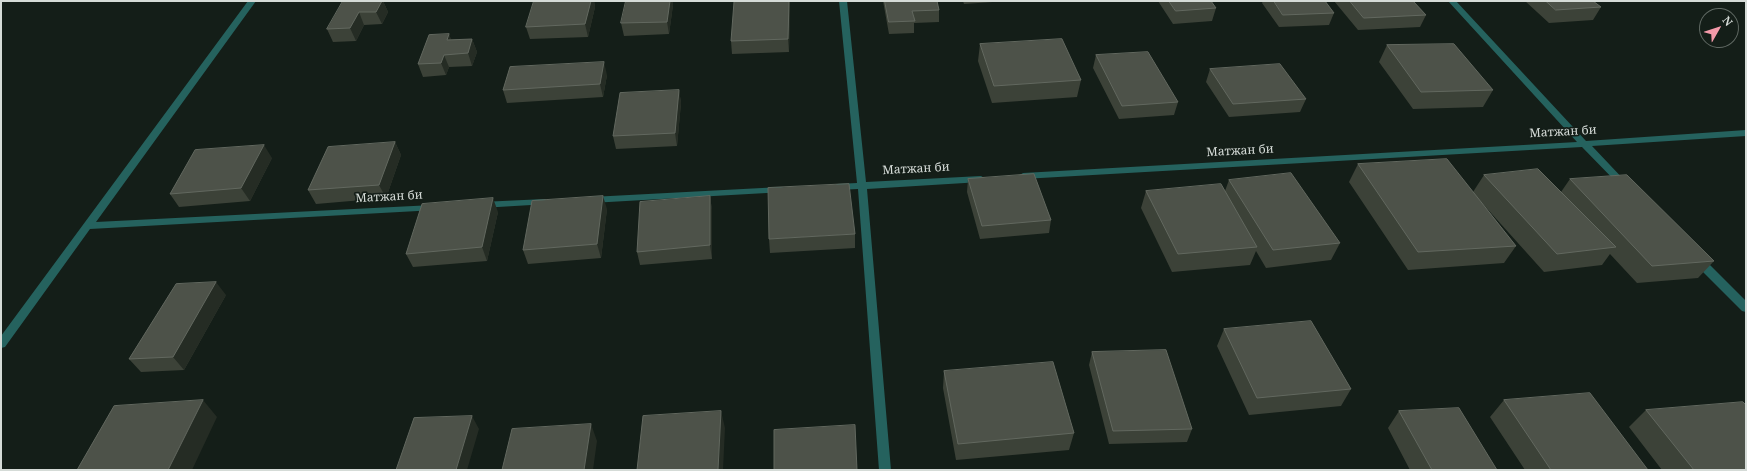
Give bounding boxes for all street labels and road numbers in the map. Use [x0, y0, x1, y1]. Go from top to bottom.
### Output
street label: Матжан би [1529, 123, 1597, 141]
street label: Матжан би [1206, 142, 1274, 160]
street label: Матжан би [882, 160, 950, 178]
street label: Матжан би [355, 188, 423, 206]

